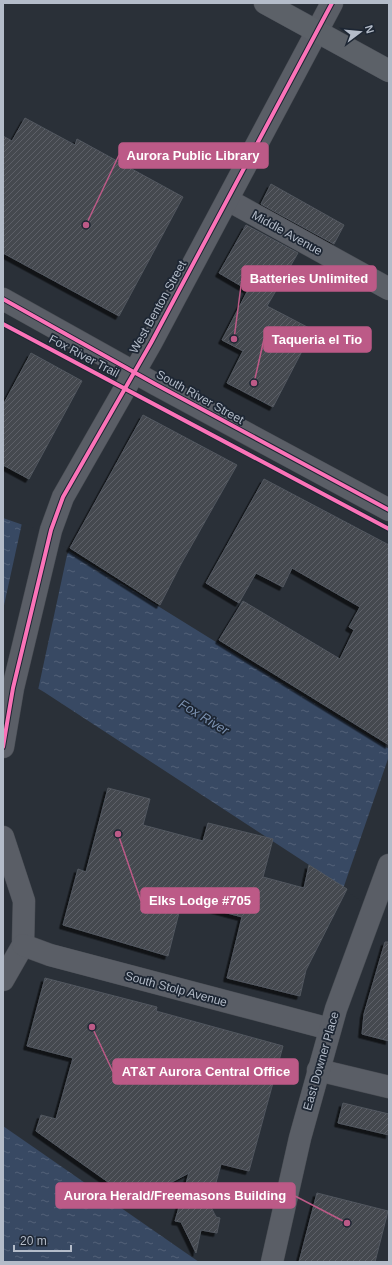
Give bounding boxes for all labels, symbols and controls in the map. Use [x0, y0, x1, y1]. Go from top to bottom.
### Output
north arrow [340, 12, 380, 52]
text: N [363, 24, 376, 35]
callout: Aurora Public Library [119, 143, 268, 168]
text: Aurora Public Library [127, 148, 260, 163]
street label: Middle Avenue [249, 208, 325, 258]
street label: West Benton Street [127, 258, 190, 356]
callout: Batteries Unlimited [242, 266, 376, 291]
text: Batteries Unlimited [250, 271, 368, 286]
callout: Taqueria el Tio [264, 327, 371, 352]
street label: Fox River Trail [47, 332, 121, 380]
text: Taqueria el Tio [272, 332, 362, 347]
street label: South River Street [154, 367, 247, 427]
water label: Fox River [176, 696, 232, 738]
callout: Elks Lodge #705 [141, 888, 259, 913]
text: Elks Lodge #705 [149, 893, 251, 908]
street label: South Stolp Avenue [123, 969, 229, 1009]
street label: East Downer Place [300, 1010, 342, 1112]
callout: AT&T Aurora Central Office [113, 1059, 298, 1084]
text: AT&T Aurora Central Office [122, 1064, 290, 1079]
callout: Aurora Herald/Freemasons Building [56, 1183, 295, 1208]
text: Aurora Herald/Freemasons Building [64, 1188, 286, 1203]
scale bar [14, 1227, 71, 1253]
text: 20 m [20, 1234, 47, 1248]

